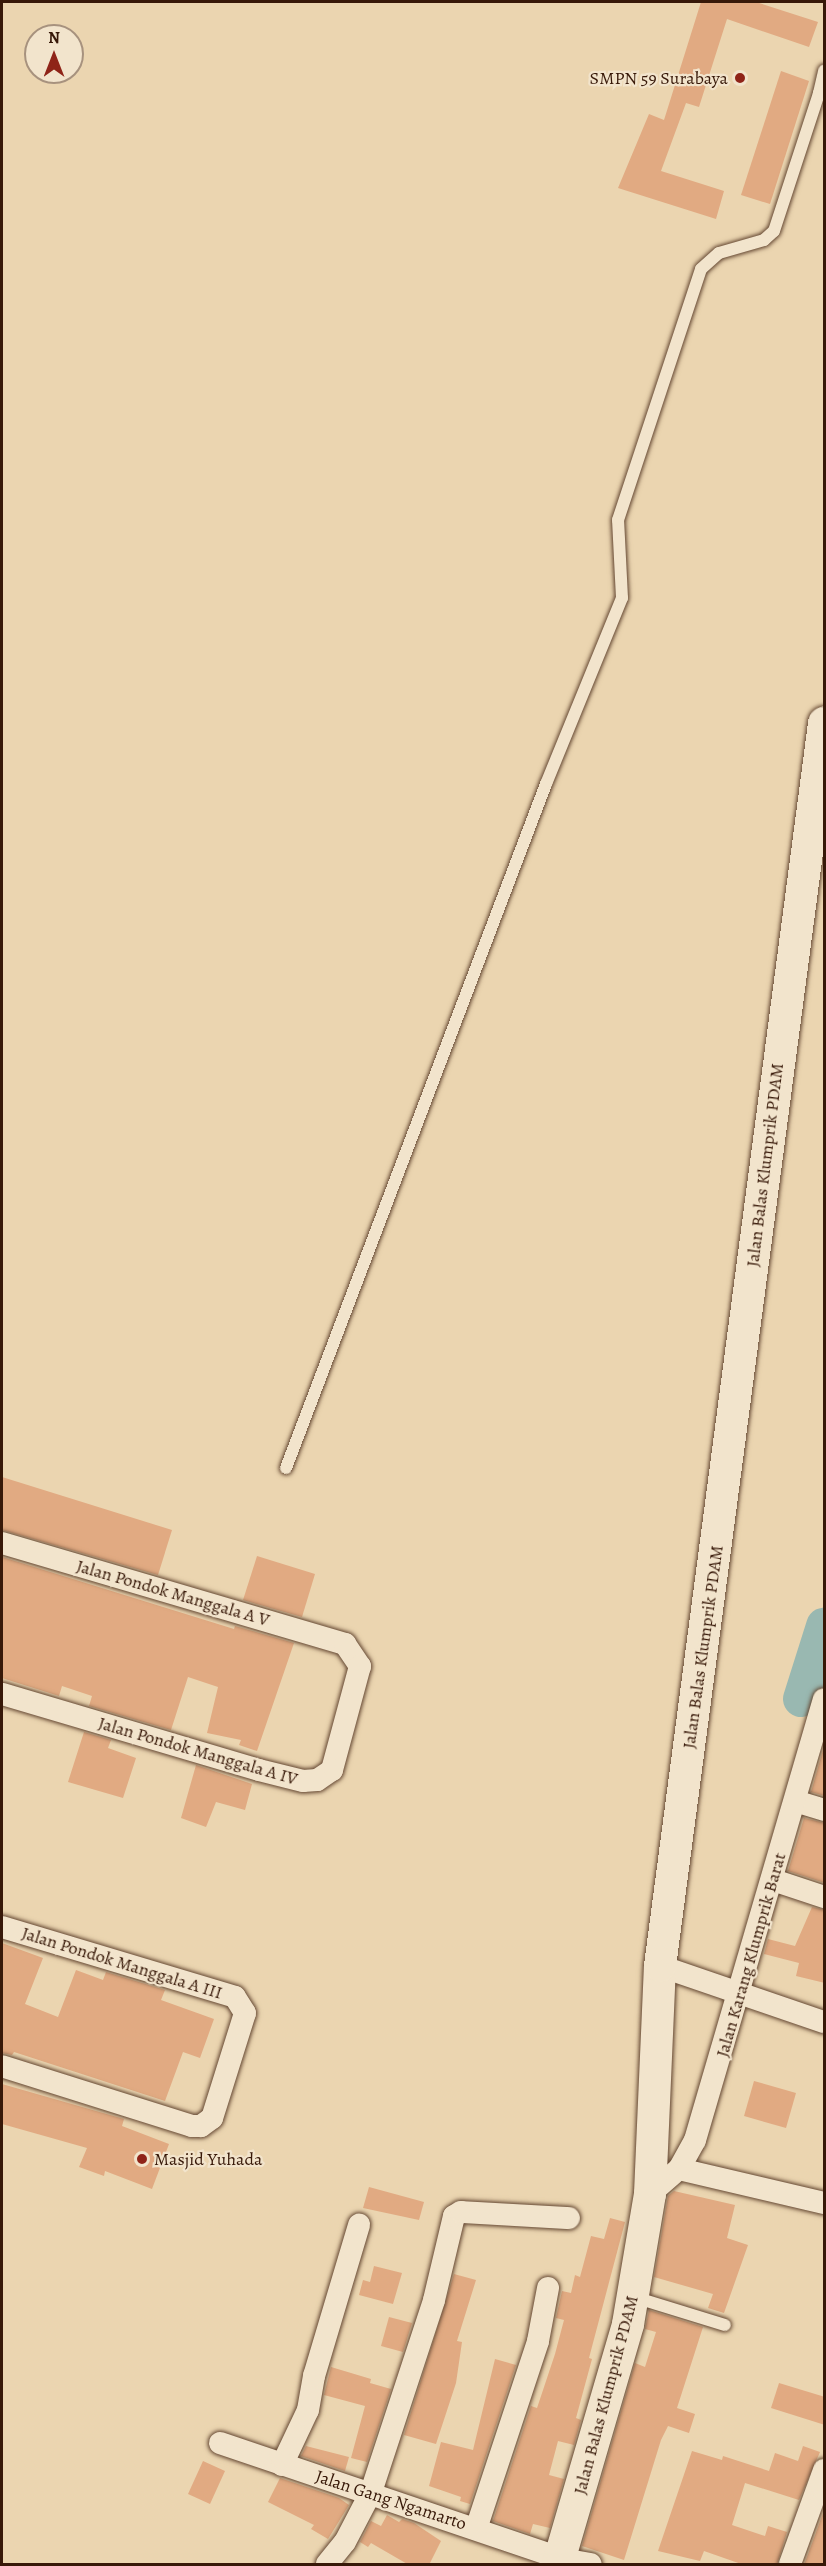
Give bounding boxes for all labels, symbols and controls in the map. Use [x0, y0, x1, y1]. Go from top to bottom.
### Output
north arrow [24, 24, 84, 84]
text: N [48, 27, 60, 49]
place label: SMPN 59 Surabaya [590, 67, 728, 89]
marker: SMPN 59 Surabaya [733, 71, 747, 85]
street label: Jalan Balas Klumprik PDAM [742, 1062, 788, 1268]
street label: Jalan Balas Klumprik PDAM [678, 1544, 728, 1750]
street label: Jalan Pondok Manggala A V [74, 1555, 272, 1631]
street label: Jalan Pondok Manggala A IV [96, 1712, 300, 1790]
street label: Jalan Karang Klumprik Barat [711, 1850, 791, 2060]
street label: Jalan Pondok Manggala A III [19, 1922, 225, 2004]
place label: Masjid Yuhada [154, 2148, 262, 2170]
marker: Masjid Yuhada [135, 2152, 149, 2166]
street label: Jalan Balas Klumprik PDAM [569, 2293, 643, 2497]
street label: Jalan Gang Ngamarto [313, 2465, 469, 2535]

